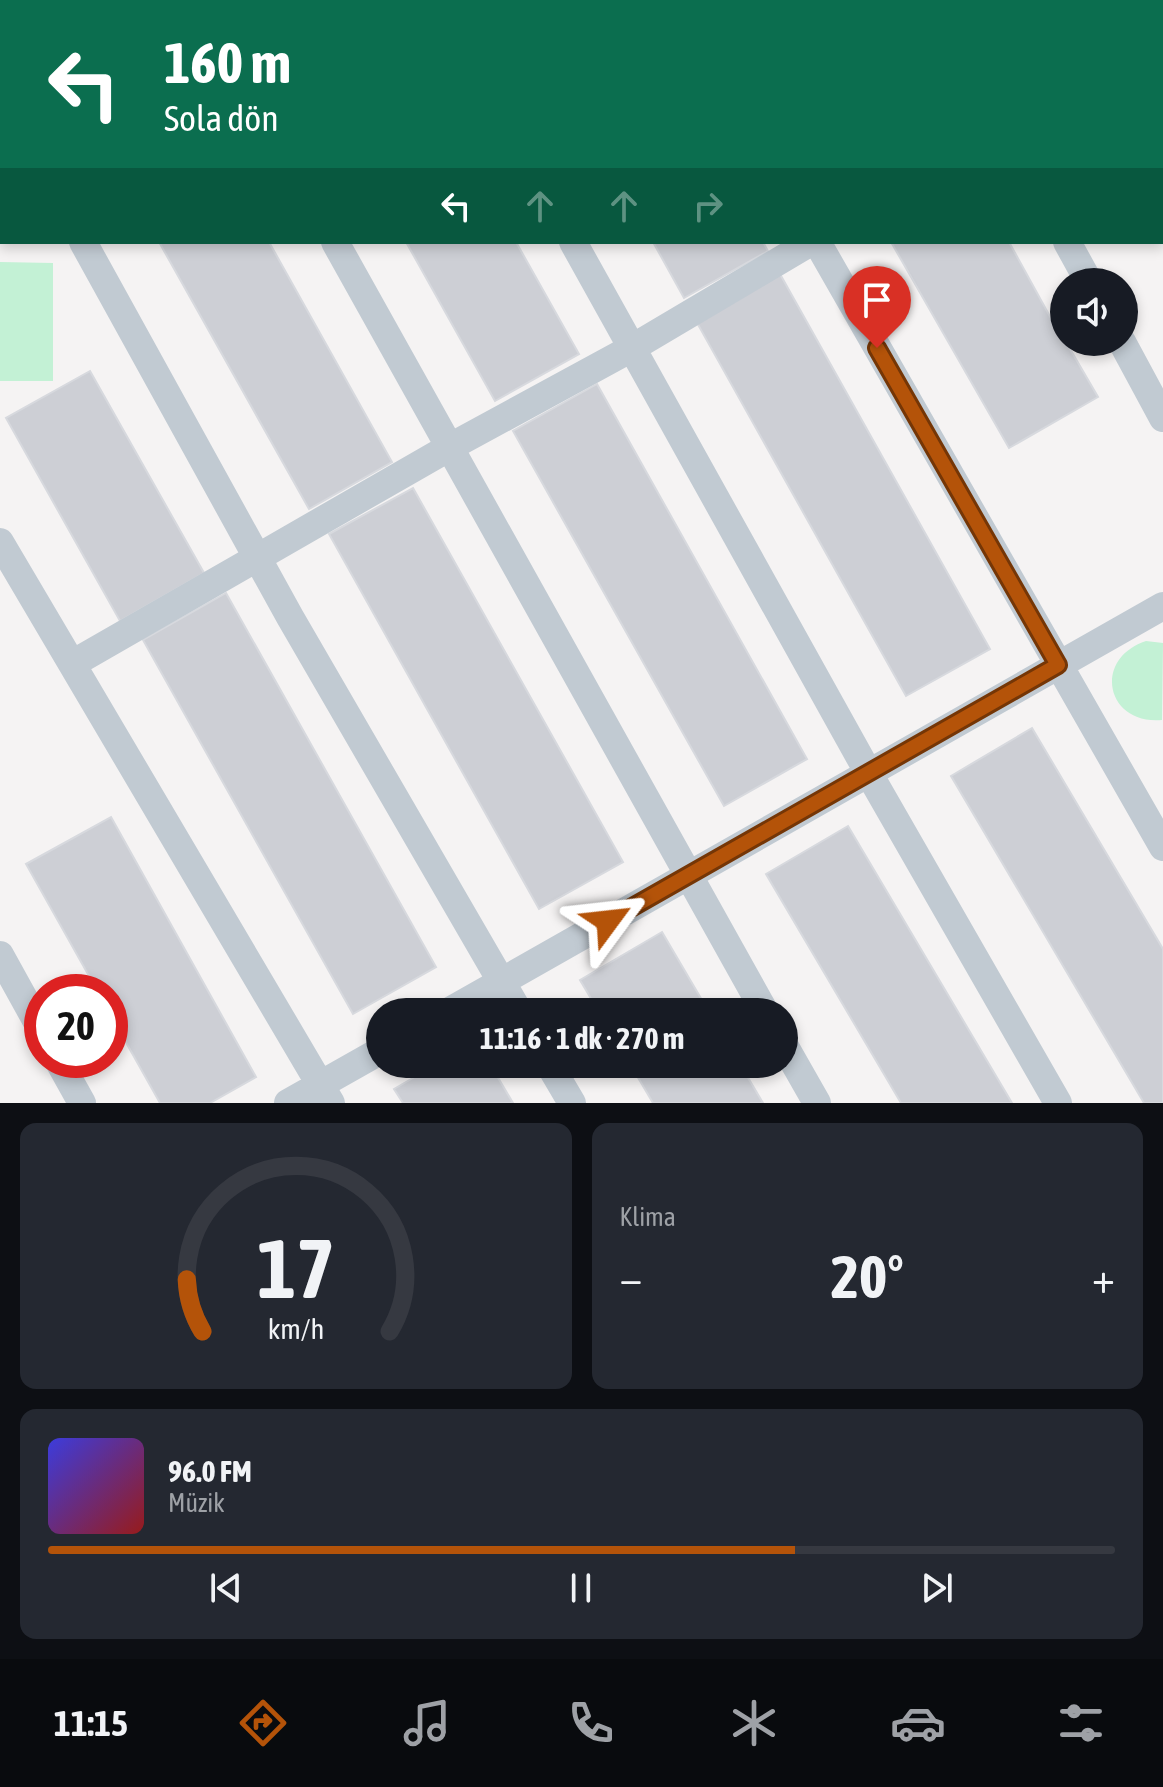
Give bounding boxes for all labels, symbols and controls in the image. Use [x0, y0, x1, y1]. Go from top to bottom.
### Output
text: 160 m [164, 31, 291, 95]
icon: left [32, 32, 136, 136]
text: Sola dön [164, 97, 279, 139]
icon: left [434, 184, 478, 228]
icon: ahead [518, 184, 562, 228]
icon: ahead [602, 184, 646, 228]
icon: right [686, 184, 730, 228]
pin [843, 266, 911, 348]
map controls [1050, 268, 1138, 356]
button: sound [1050, 268, 1138, 356]
icon: arrive [855, 278, 899, 322]
position arrow [566, 879, 650, 963]
speed limit sign: 20 [24, 974, 128, 1078]
text: 11:16 · 1 dk · 270 m [480, 1021, 684, 1055]
text: Klima [620, 1202, 676, 1232]
text: 17 [257, 1220, 335, 1316]
text: 20° [831, 1242, 904, 1311]
text: − [620, 1252, 642, 1302]
text: + [1092, 1252, 1115, 1302]
text: km/h [267, 1312, 324, 1345]
text: 96.0 FM [168, 1454, 252, 1488]
text: Müzik [168, 1488, 225, 1518]
icon: previous [204, 1566, 248, 1610]
icon: pause [559, 1566, 603, 1610]
icon: next [915, 1566, 959, 1610]
icon: directions [235, 1695, 291, 1751]
icon: music [399, 1695, 455, 1751]
icon: phone [563, 1695, 619, 1751]
icon: climate [726, 1695, 782, 1751]
icon: car [890, 1695, 946, 1751]
icon: filters [1053, 1695, 1109, 1751]
text: 11:15 [54, 1702, 128, 1744]

